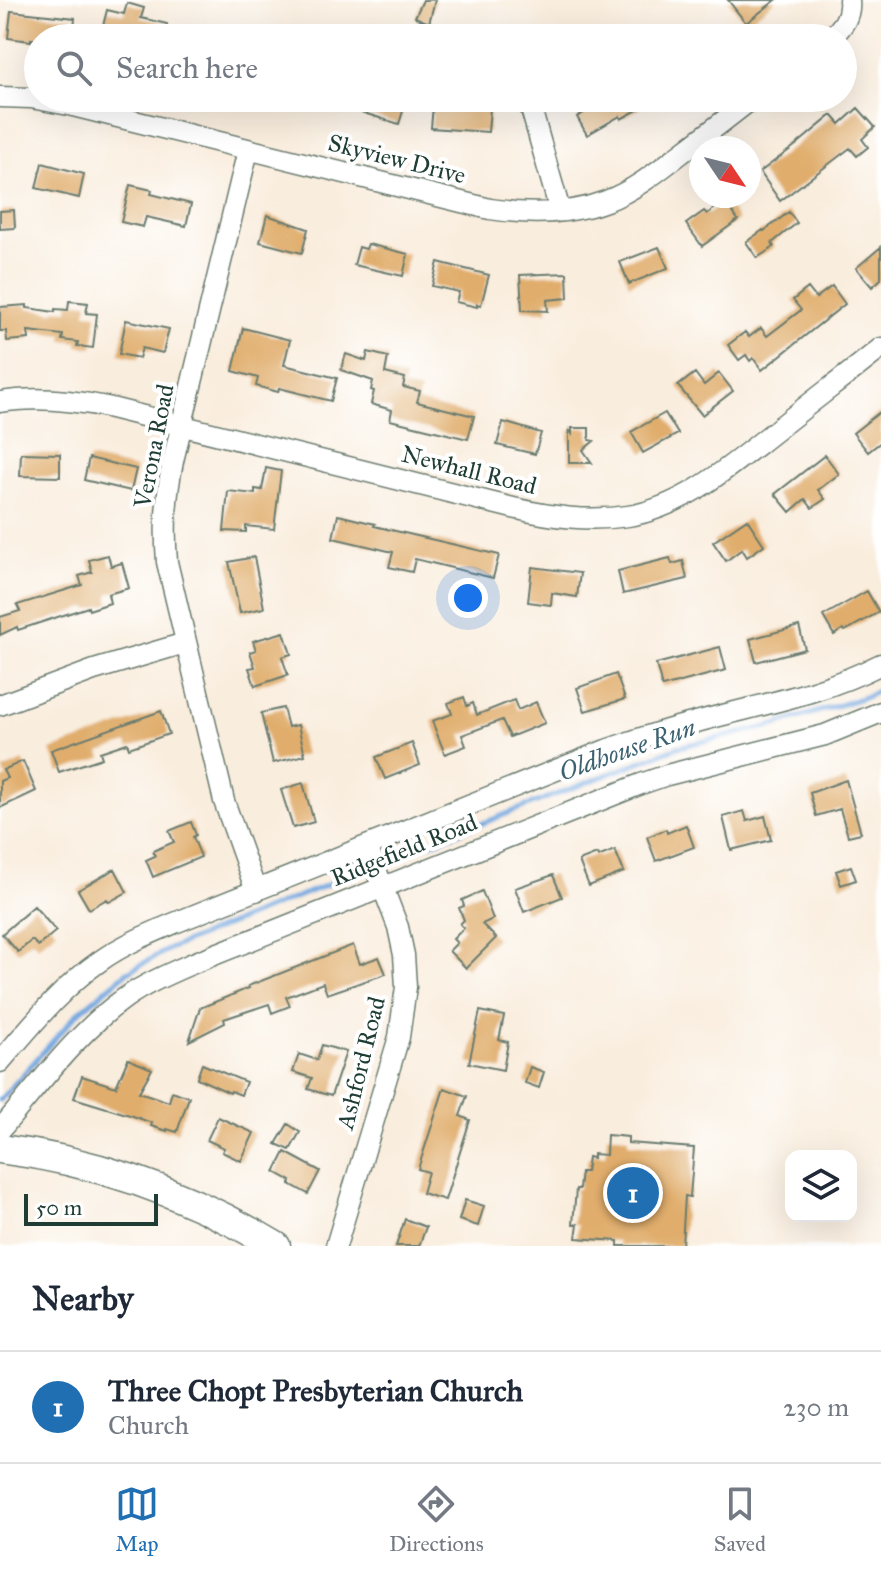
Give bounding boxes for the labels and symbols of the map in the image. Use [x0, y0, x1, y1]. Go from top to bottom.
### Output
street label: Skyview Drive [325, 127, 469, 191]
north arrow [689, 136, 761, 208]
street label: Verona Road [127, 382, 181, 511]
street label: Newhall Road [398, 439, 540, 501]
your location [448, 578, 488, 618]
water label: Oldhouse Run [554, 711, 700, 787]
street label: Ridgefield Road [326, 807, 482, 893]
street label: Ashford Road [330, 994, 392, 1133]
pin: 1 [607, 1163, 659, 1223]
scale bar [24, 1190, 158, 1226]

